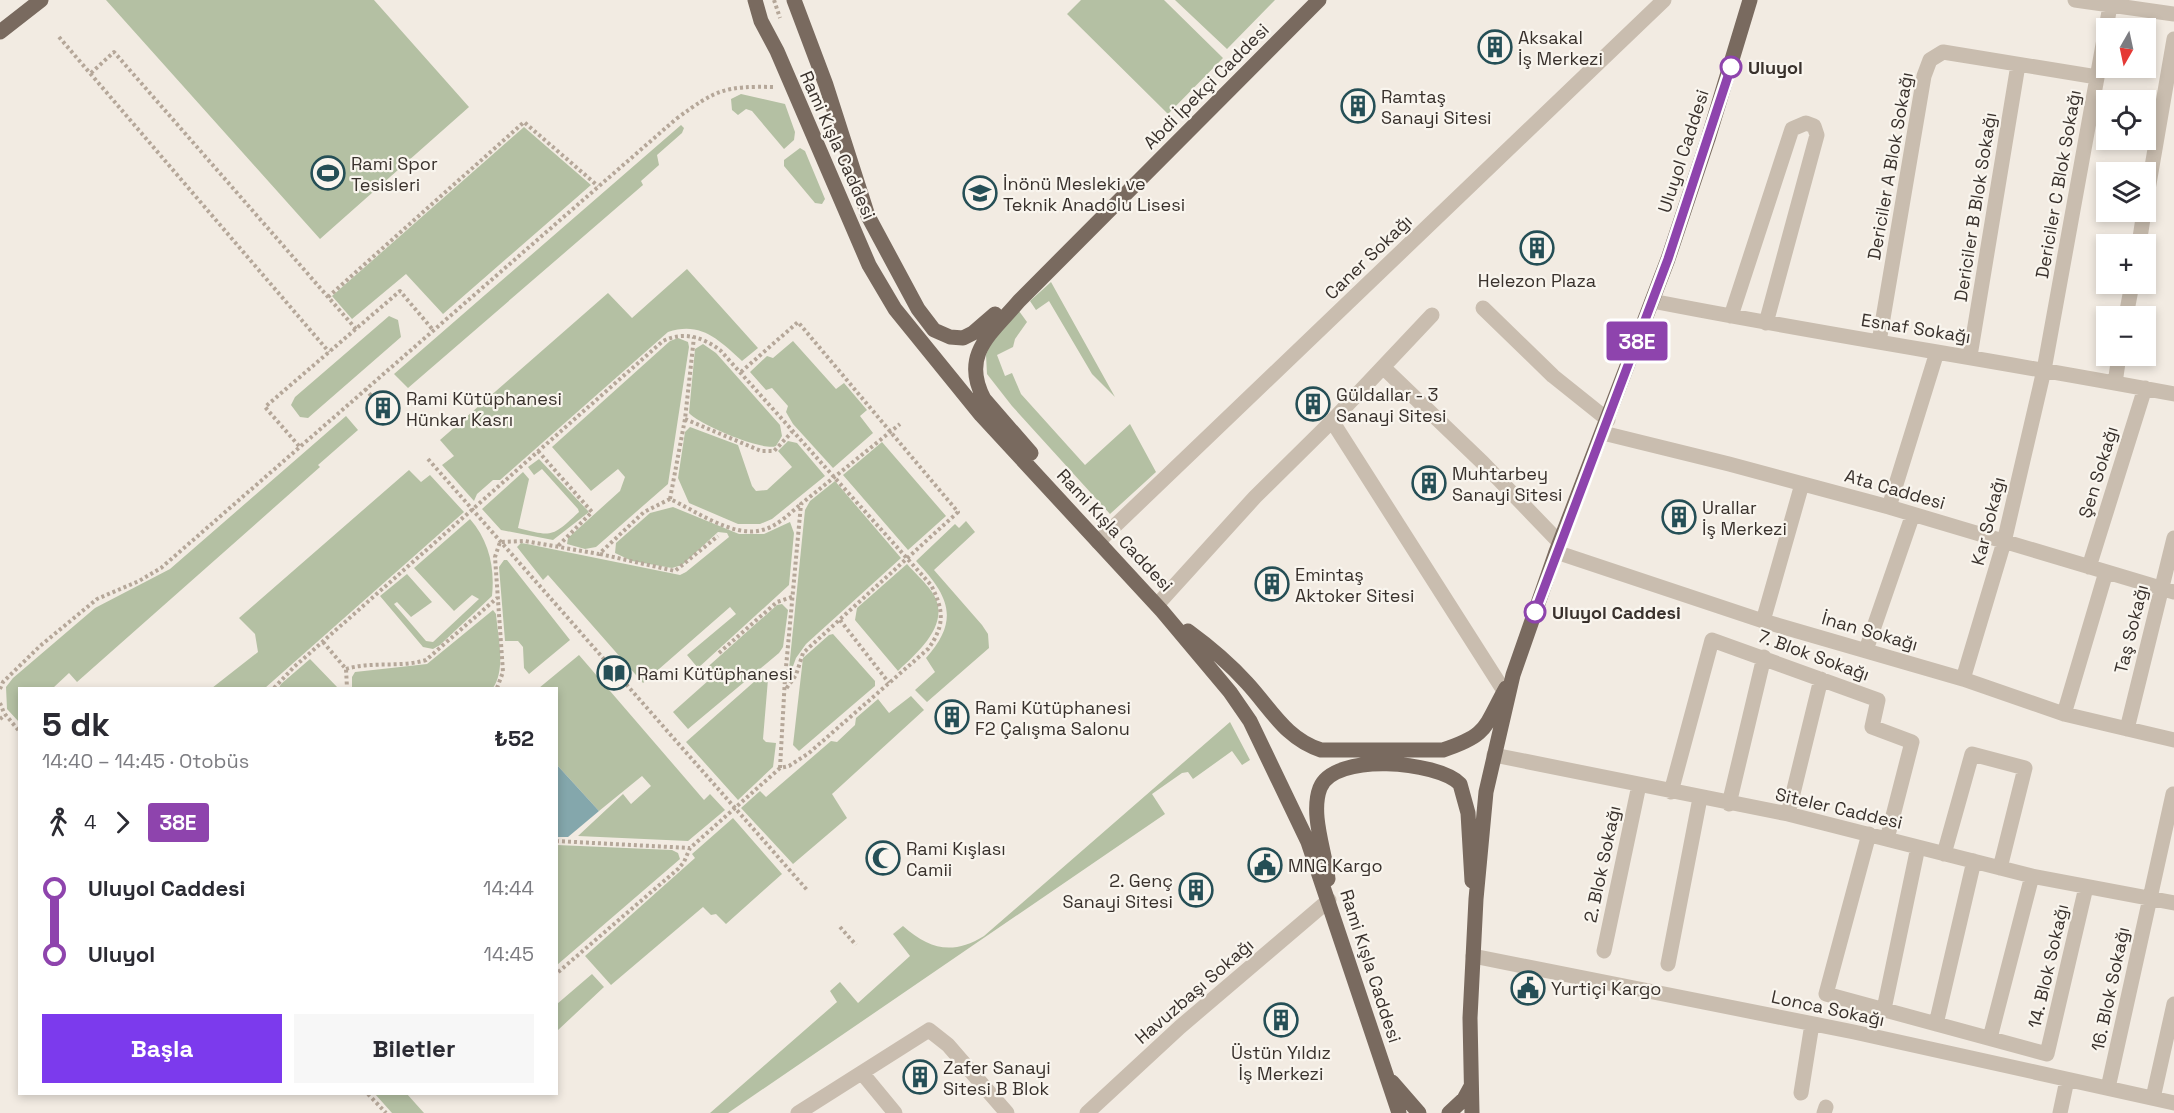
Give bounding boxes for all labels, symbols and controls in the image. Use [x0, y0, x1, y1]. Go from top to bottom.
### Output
street label: Abdi İpekçi Caddesi [1138, 18, 1274, 154]
north arrow [2096, 18, 2156, 78]
map controls [2096, 18, 2156, 366]
place label: Aksakal İş Merkezi [1518, 26, 1603, 70]
building icon: Aksakal İş Merkezi [1477, 29, 1513, 65]
marker: Uluyol [1720, 56, 1742, 78]
place label: Uluyol [1748, 56, 1803, 79]
street label: Rami Kışla Caddesi [795, 67, 881, 223]
street label: Dericiler A Blok Sokağı [1862, 70, 1918, 262]
place label: Ramtaş Sanayi Sitesi [1381, 85, 1492, 129]
street label: Uluyol Caddesi [1652, 87, 1714, 215]
building icon: Ramtaş Sanayi Sitesi [1340, 88, 1376, 124]
street label: Dericiler C Blok Sokağı [2030, 88, 2086, 280]
button: locate [2096, 90, 2156, 150]
street label: Dericiler B Blok Sokağı [1949, 111, 2001, 303]
place label: Rami Spor Tesisleri [351, 152, 438, 196]
sports icon: Rami Spor Tesisleri [310, 155, 346, 191]
button: layers [2096, 162, 2156, 222]
place label: İnönü Mesleki ve Teknik Anadolu Lisesi [1003, 172, 1185, 216]
school or university icon: İnönü Mesleki ve Teknik Anadolu Lisesi [962, 175, 998, 211]
street label: Caner Sokağı [1319, 210, 1417, 304]
building icon: Helezon Plaza [1519, 230, 1555, 266]
button: + [2096, 234, 2156, 294]
place label: Helezon Plaza [1478, 269, 1596, 292]
button: − [2096, 306, 2156, 366]
street label: Esnaf Sokağı [1860, 308, 1972, 348]
line badge: 38E [1602, 322, 1672, 360]
text: 38E [1618, 328, 1656, 355]
place label: Güldallar - 3 Sanayi Sitesi [1336, 383, 1447, 427]
building icon: Güldallar - 3 Sanayi Sitesi [1295, 386, 1331, 422]
place label: Rami Kütüphanesi Hünkar Kasrı [406, 387, 562, 431]
building icon: Rami Kütüphanesi Hünkar Kasrı [365, 390, 401, 426]
street label: Şen Sokağı [2073, 423, 2123, 521]
place label: Muhtarbey Sanayi Sitesi [1452, 462, 1563, 506]
street label: Rami Kışla Caddesi [1052, 464, 1178, 596]
street label: Ata Caddesi [1842, 464, 1948, 514]
building icon: Muhtarbey Sanayi Sitesi [1411, 465, 1447, 501]
street label: Kar Sokağı [1966, 474, 2010, 568]
place label: Urallar İş Merkezi [1702, 496, 1787, 540]
building icon: Urallar İş Merkezi [1661, 499, 1697, 535]
place label: Emintaş Aktoker Sitesi [1295, 563, 1414, 607]
building icon: Emintaş Aktoker Sitesi [1254, 566, 1290, 602]
street label: Taş Sokağı [2109, 582, 2153, 676]
marker: Uluyol Caddesi [1524, 601, 1546, 623]
place label: Uluyol Caddesi [1552, 601, 1681, 624]
street label: İnan Sokağı [1819, 606, 1921, 656]
street label: 7. Blok Sokağı [1755, 624, 1873, 686]
library icon: Rami Kütüphanesi [596, 655, 632, 691]
place label: Rami Kütüphanesi [637, 662, 793, 685]
place label: Rami Kütüphanesi F2 Çalışma Salonu [975, 696, 1131, 740]
building icon: Rami Kütüphanesi F2 Çalışma Salonu [934, 699, 970, 735]
text: 5 dk [42, 704, 110, 746]
text: ₺52 [494, 724, 534, 752]
text: 14:40 – 14:45 · Otobüs [42, 748, 249, 774]
street label: Siteler Caddesi [1773, 782, 1905, 834]
street label: 2. Blok Sokağı [1578, 803, 1626, 925]
icon: walk [42, 806, 75, 839]
icon: forward [106, 806, 139, 839]
text: 4 [84, 809, 97, 835]
text: 38E [160, 809, 197, 836]
place label: Rami Kışlası Camii [906, 837, 1006, 881]
mosque icon: Rami Kışlası Camii [865, 840, 901, 876]
public building icon: MNG Kargo [1247, 847, 1283, 883]
place label: MNG Kargo [1288, 854, 1383, 877]
place label: 2. Genç Sanayi Sitesi [1062, 869, 1173, 913]
building icon: 2. Genç Sanayi Sitesi [1178, 872, 1214, 908]
text: Uluyol Caddesi [88, 874, 245, 902]
text: 14:44 [483, 875, 534, 901]
street label: Rami Kışla Caddesi [1335, 886, 1407, 1046]
street label: 14. Blok Sokağı [2023, 902, 2073, 1030]
street label: 16. Blok Sokağı [2086, 925, 2134, 1053]
street label: Havuzbaşı Sokağı [1130, 933, 1258, 1049]
text: Uluyol [88, 940, 155, 968]
text: 14:45 [484, 941, 534, 967]
public building icon: Yurtiçi Kargo [1510, 970, 1546, 1006]
place label: Yurtiçi Kargo [1551, 977, 1661, 1000]
street label: Lonca Sokağı [1769, 985, 1887, 1031]
building icon: Üstün Yıldız İş Merkezi [1263, 1002, 1299, 1038]
button: Başla [42, 1014, 282, 1083]
button: Biletler [294, 1014, 534, 1083]
place label: Üstün Yıldız İş Merkezi [1231, 1041, 1331, 1085]
place label: Zafer Sanayi Sitesi B Blok [943, 1056, 1051, 1100]
building icon: Zafer Sanayi Sitesi B Blok [902, 1059, 938, 1095]

